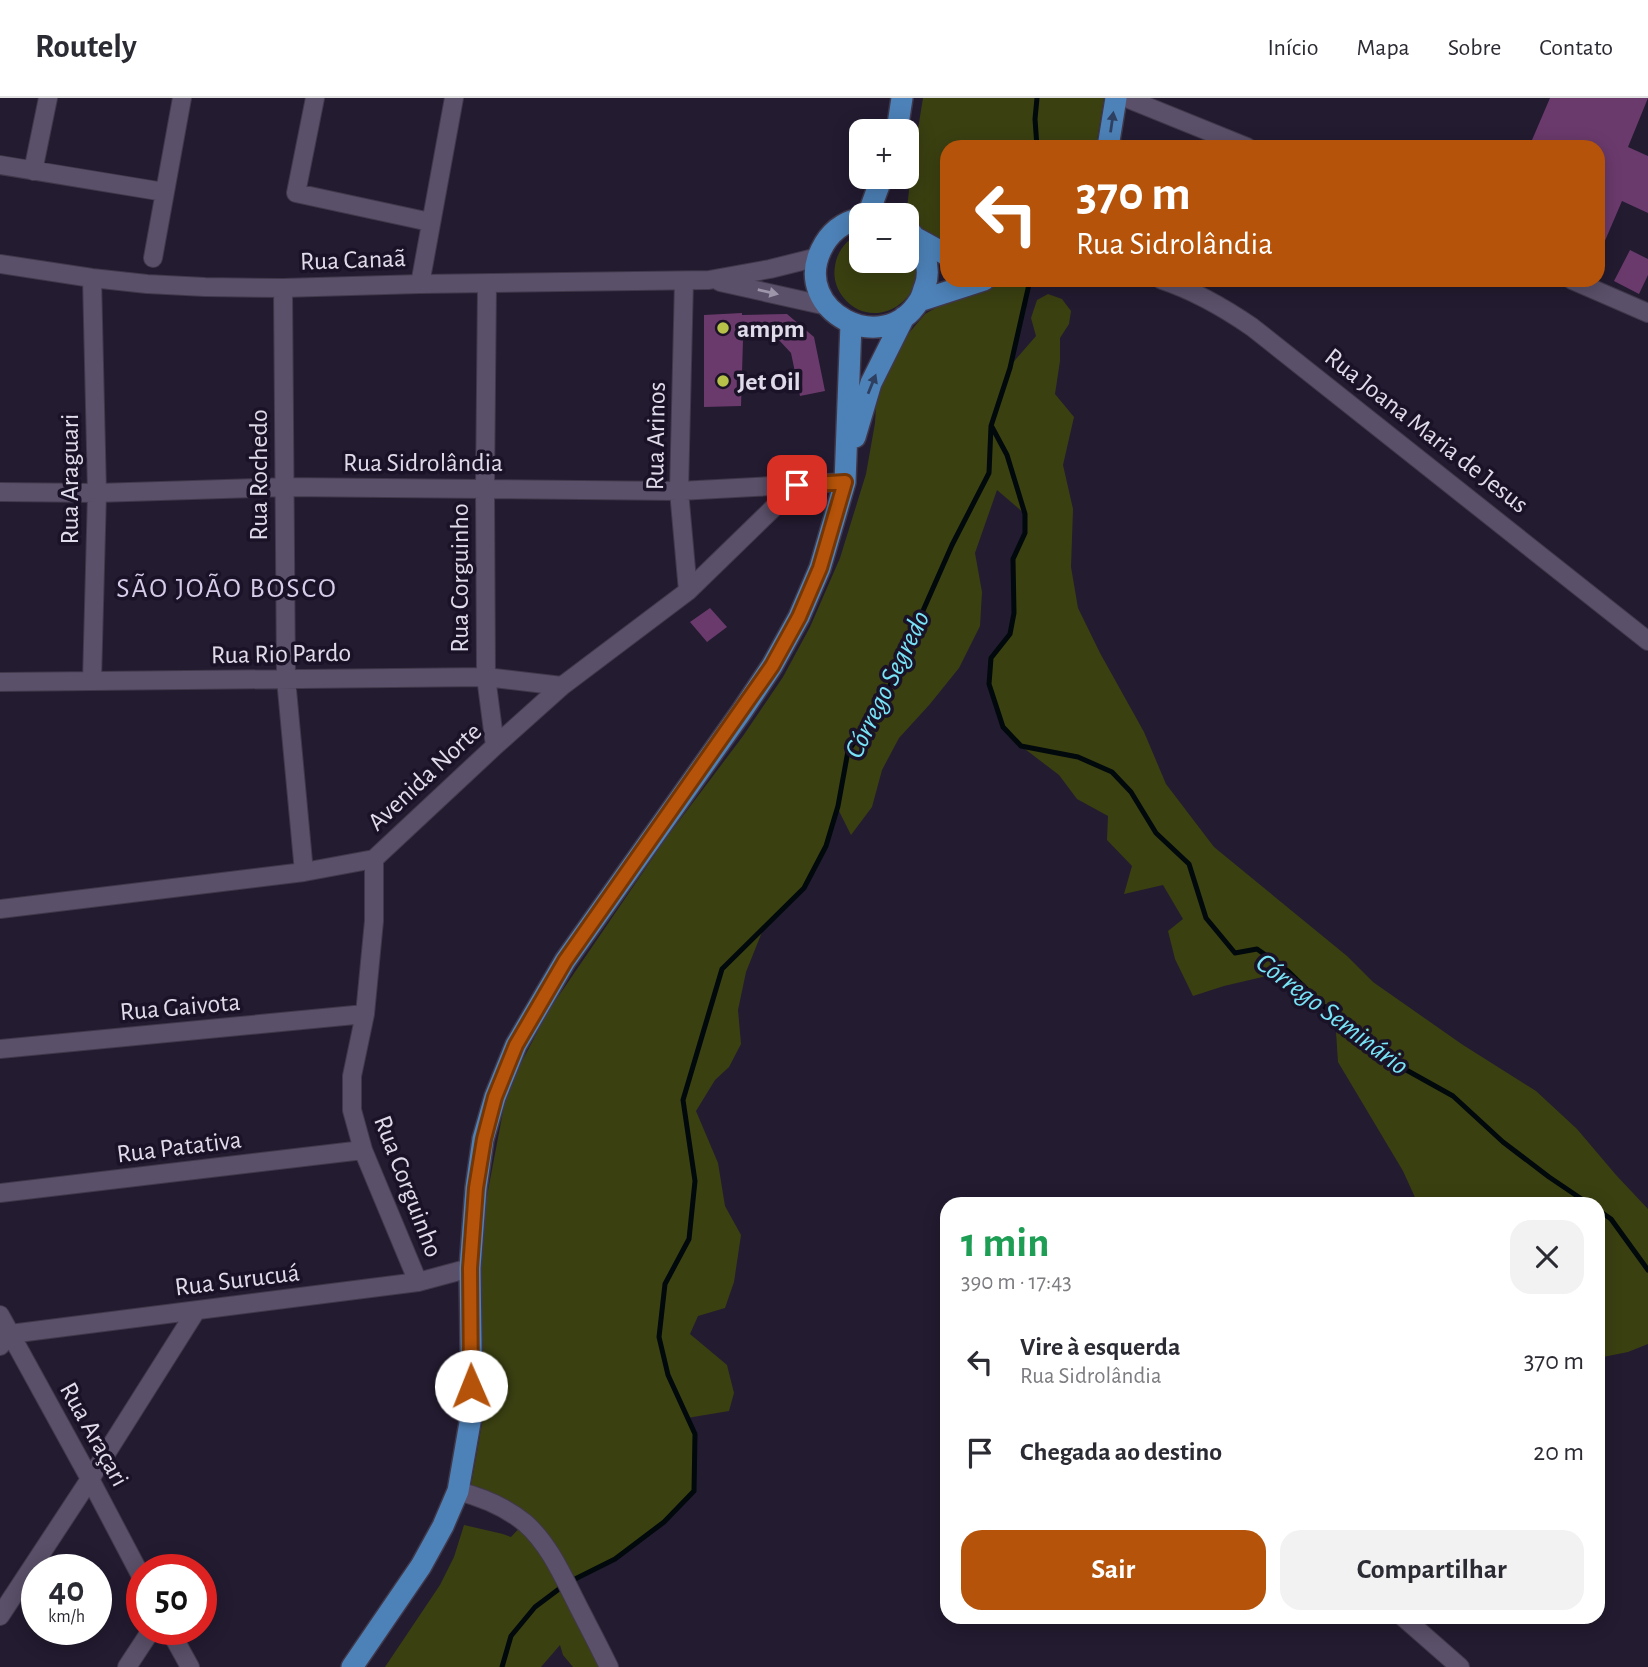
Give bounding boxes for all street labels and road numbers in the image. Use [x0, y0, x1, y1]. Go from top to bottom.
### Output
street label: Rua Canaã [300, 245, 407, 275]
street label: Rua Joana Maria de Jesus [1320, 344, 1533, 518]
street label: Rua Arinos [642, 381, 670, 491]
street label: Rua Rochedo [246, 409, 272, 541]
street label: Rua Araguari [57, 414, 83, 544]
street label: Rua Sidrolândia [343, 450, 503, 476]
street label: Rua Corguinho [447, 503, 473, 653]
street label: Rua Rio Pardo [211, 640, 351, 668]
street label: Avenida Norte [363, 718, 486, 836]
street label: Rua Gaivota [119, 989, 241, 1025]
street label: Rua Corguinho [369, 1112, 447, 1261]
street label: Rua Patativa [115, 1126, 243, 1168]
street label: Rua Surucuá [173, 1259, 301, 1301]
street label: Rua Araçari [55, 1378, 133, 1491]

